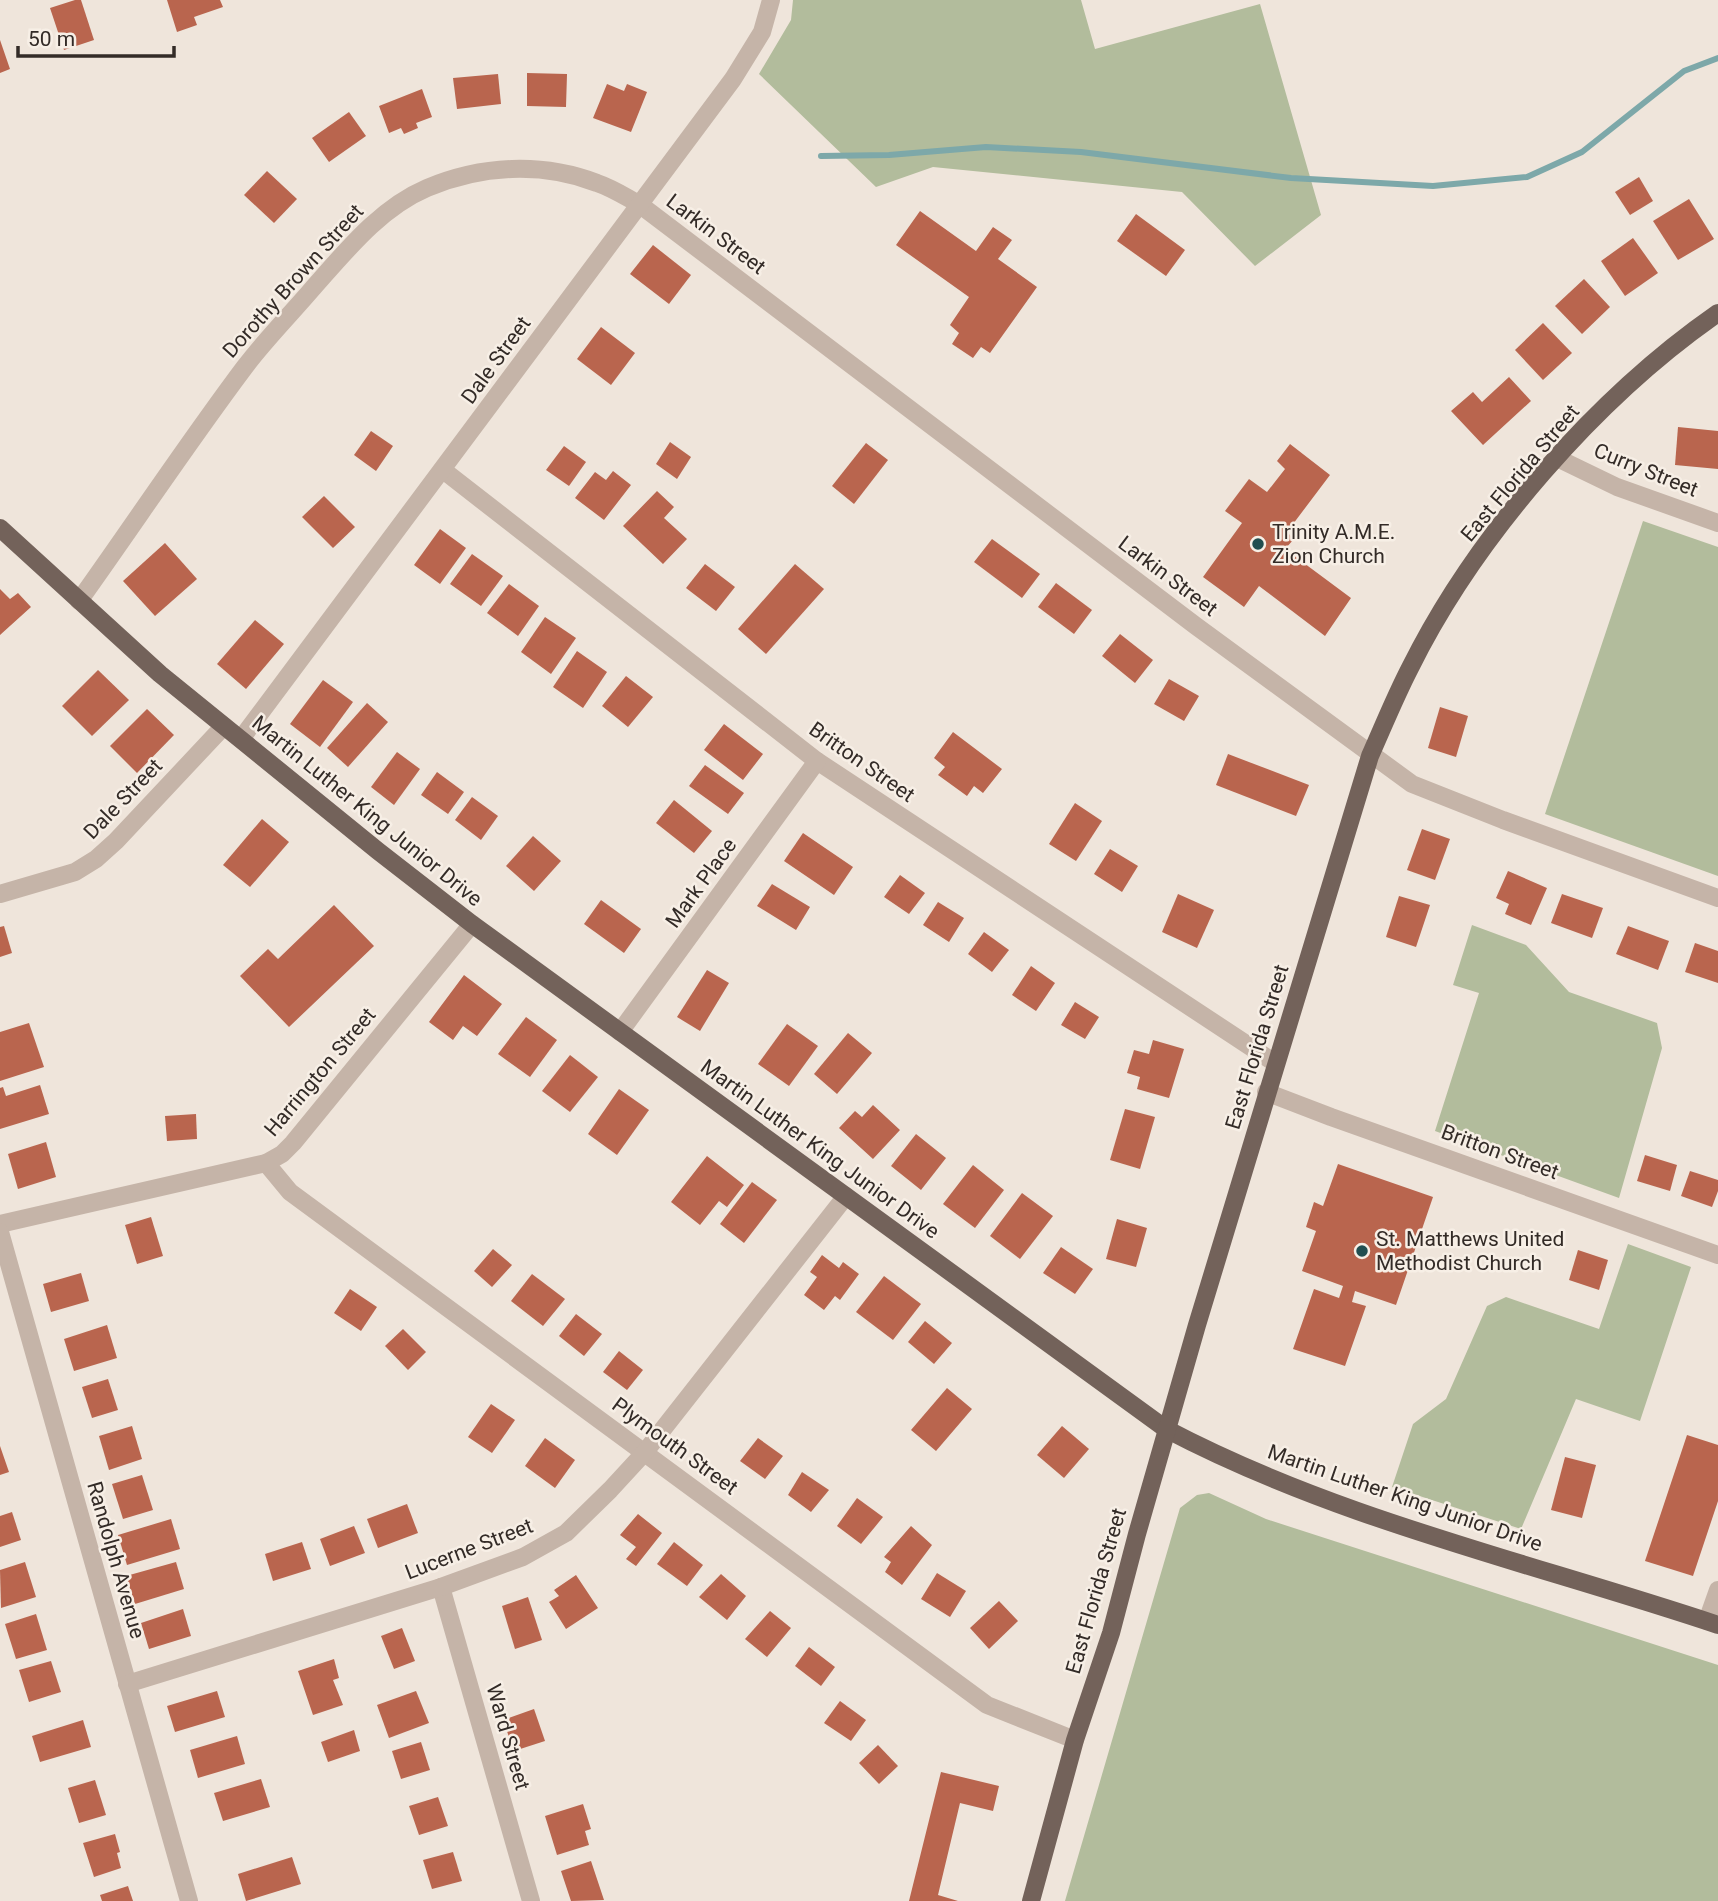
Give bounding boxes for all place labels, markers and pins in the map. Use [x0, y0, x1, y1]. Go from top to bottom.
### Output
place label: Trinity A.M.E. Zion Church [1272, 520, 1395, 568]
marker: Trinity A.M.E. Zion Church [1250, 536, 1266, 552]
place label: St. Matthews United Methodist Church [1376, 1227, 1564, 1275]
marker: St. Matthews United Methodist Church [1354, 1243, 1370, 1259]

